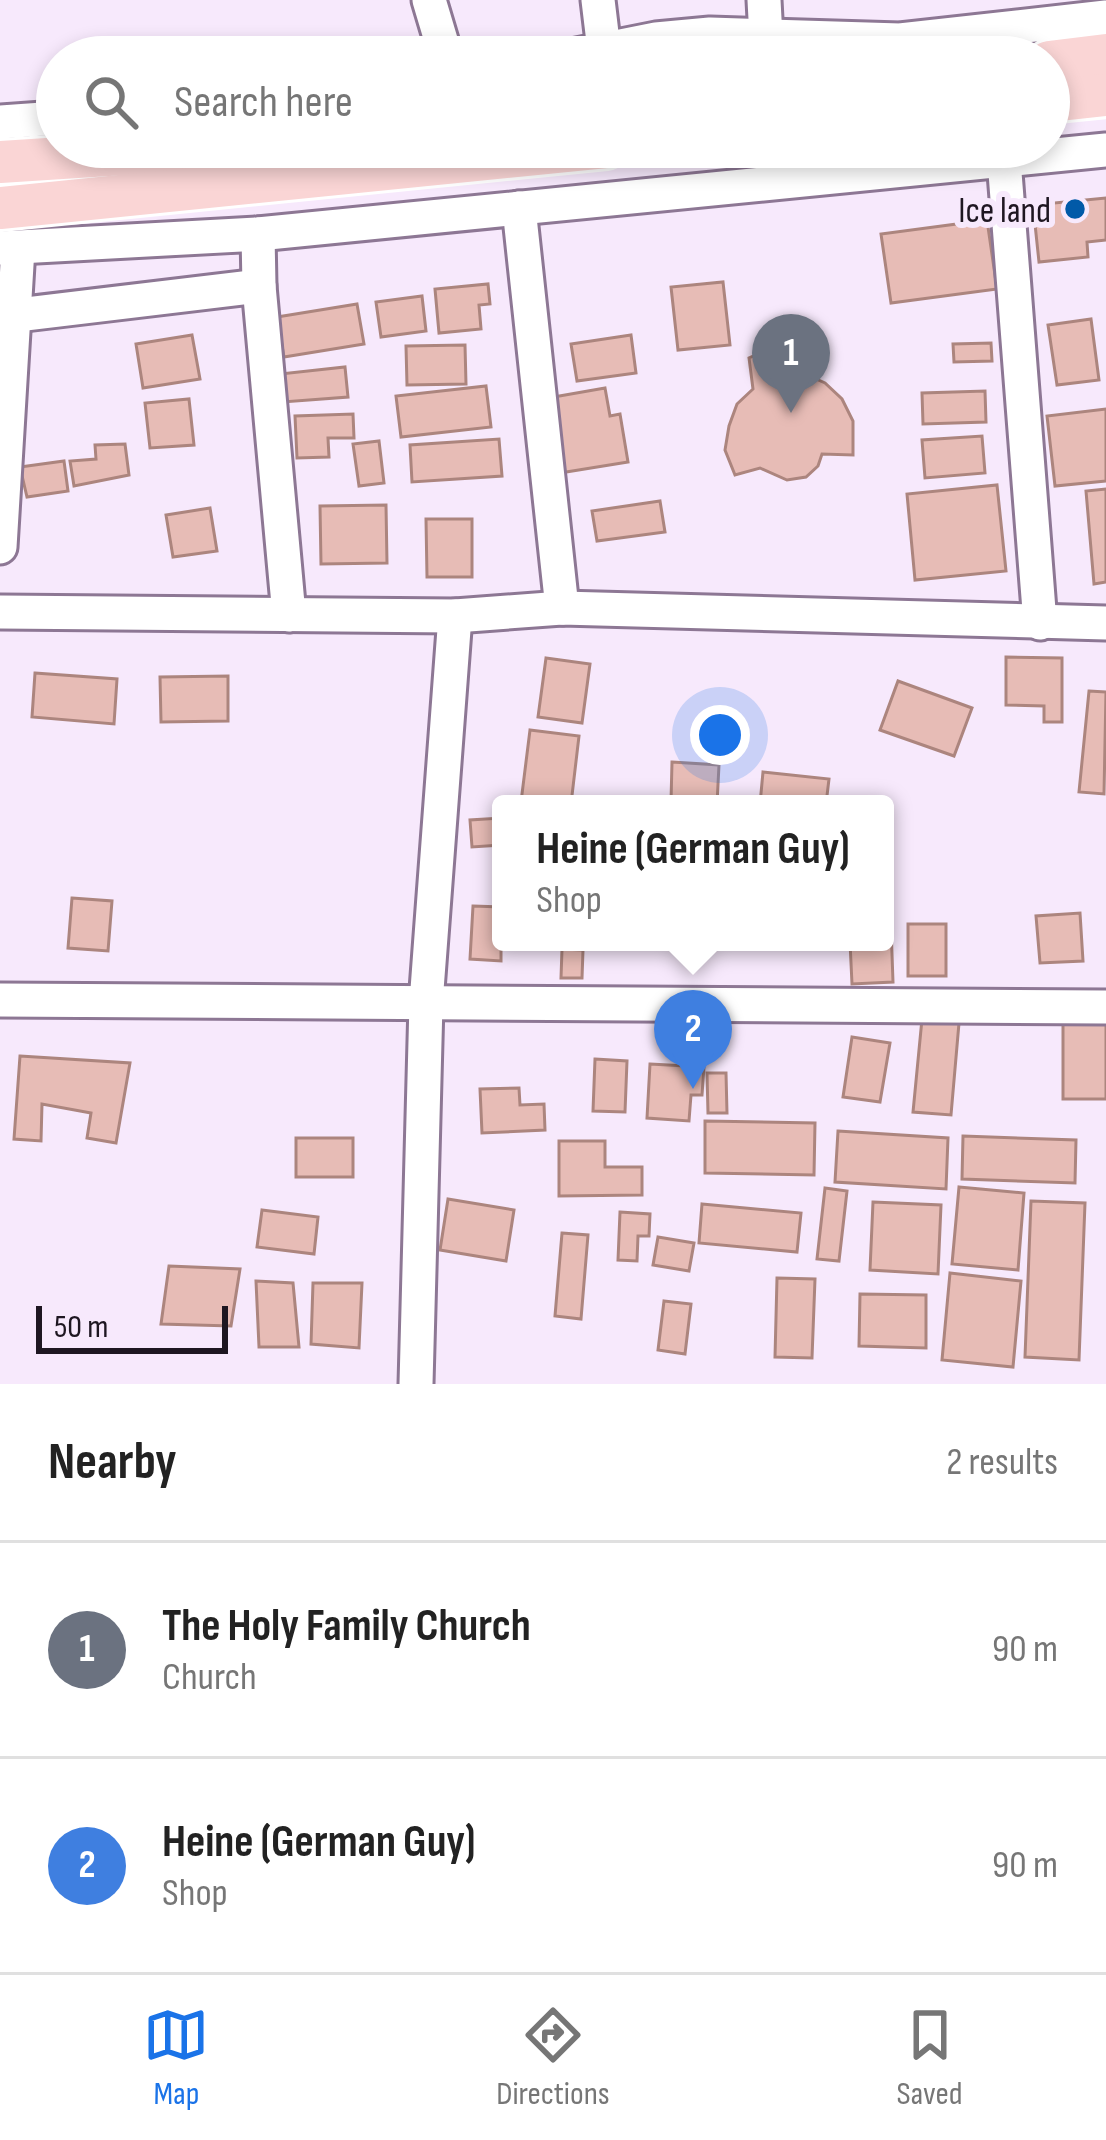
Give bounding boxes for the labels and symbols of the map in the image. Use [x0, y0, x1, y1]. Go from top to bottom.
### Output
place label: Ice land [958, 190, 1051, 233]
marker: Ice land [1062, 196, 1088, 222]
pin: 1 [752, 314, 830, 413]
your location [690, 705, 750, 765]
pin: 2 [654, 990, 732, 1089]
scale bar [36, 1300, 228, 1353]

